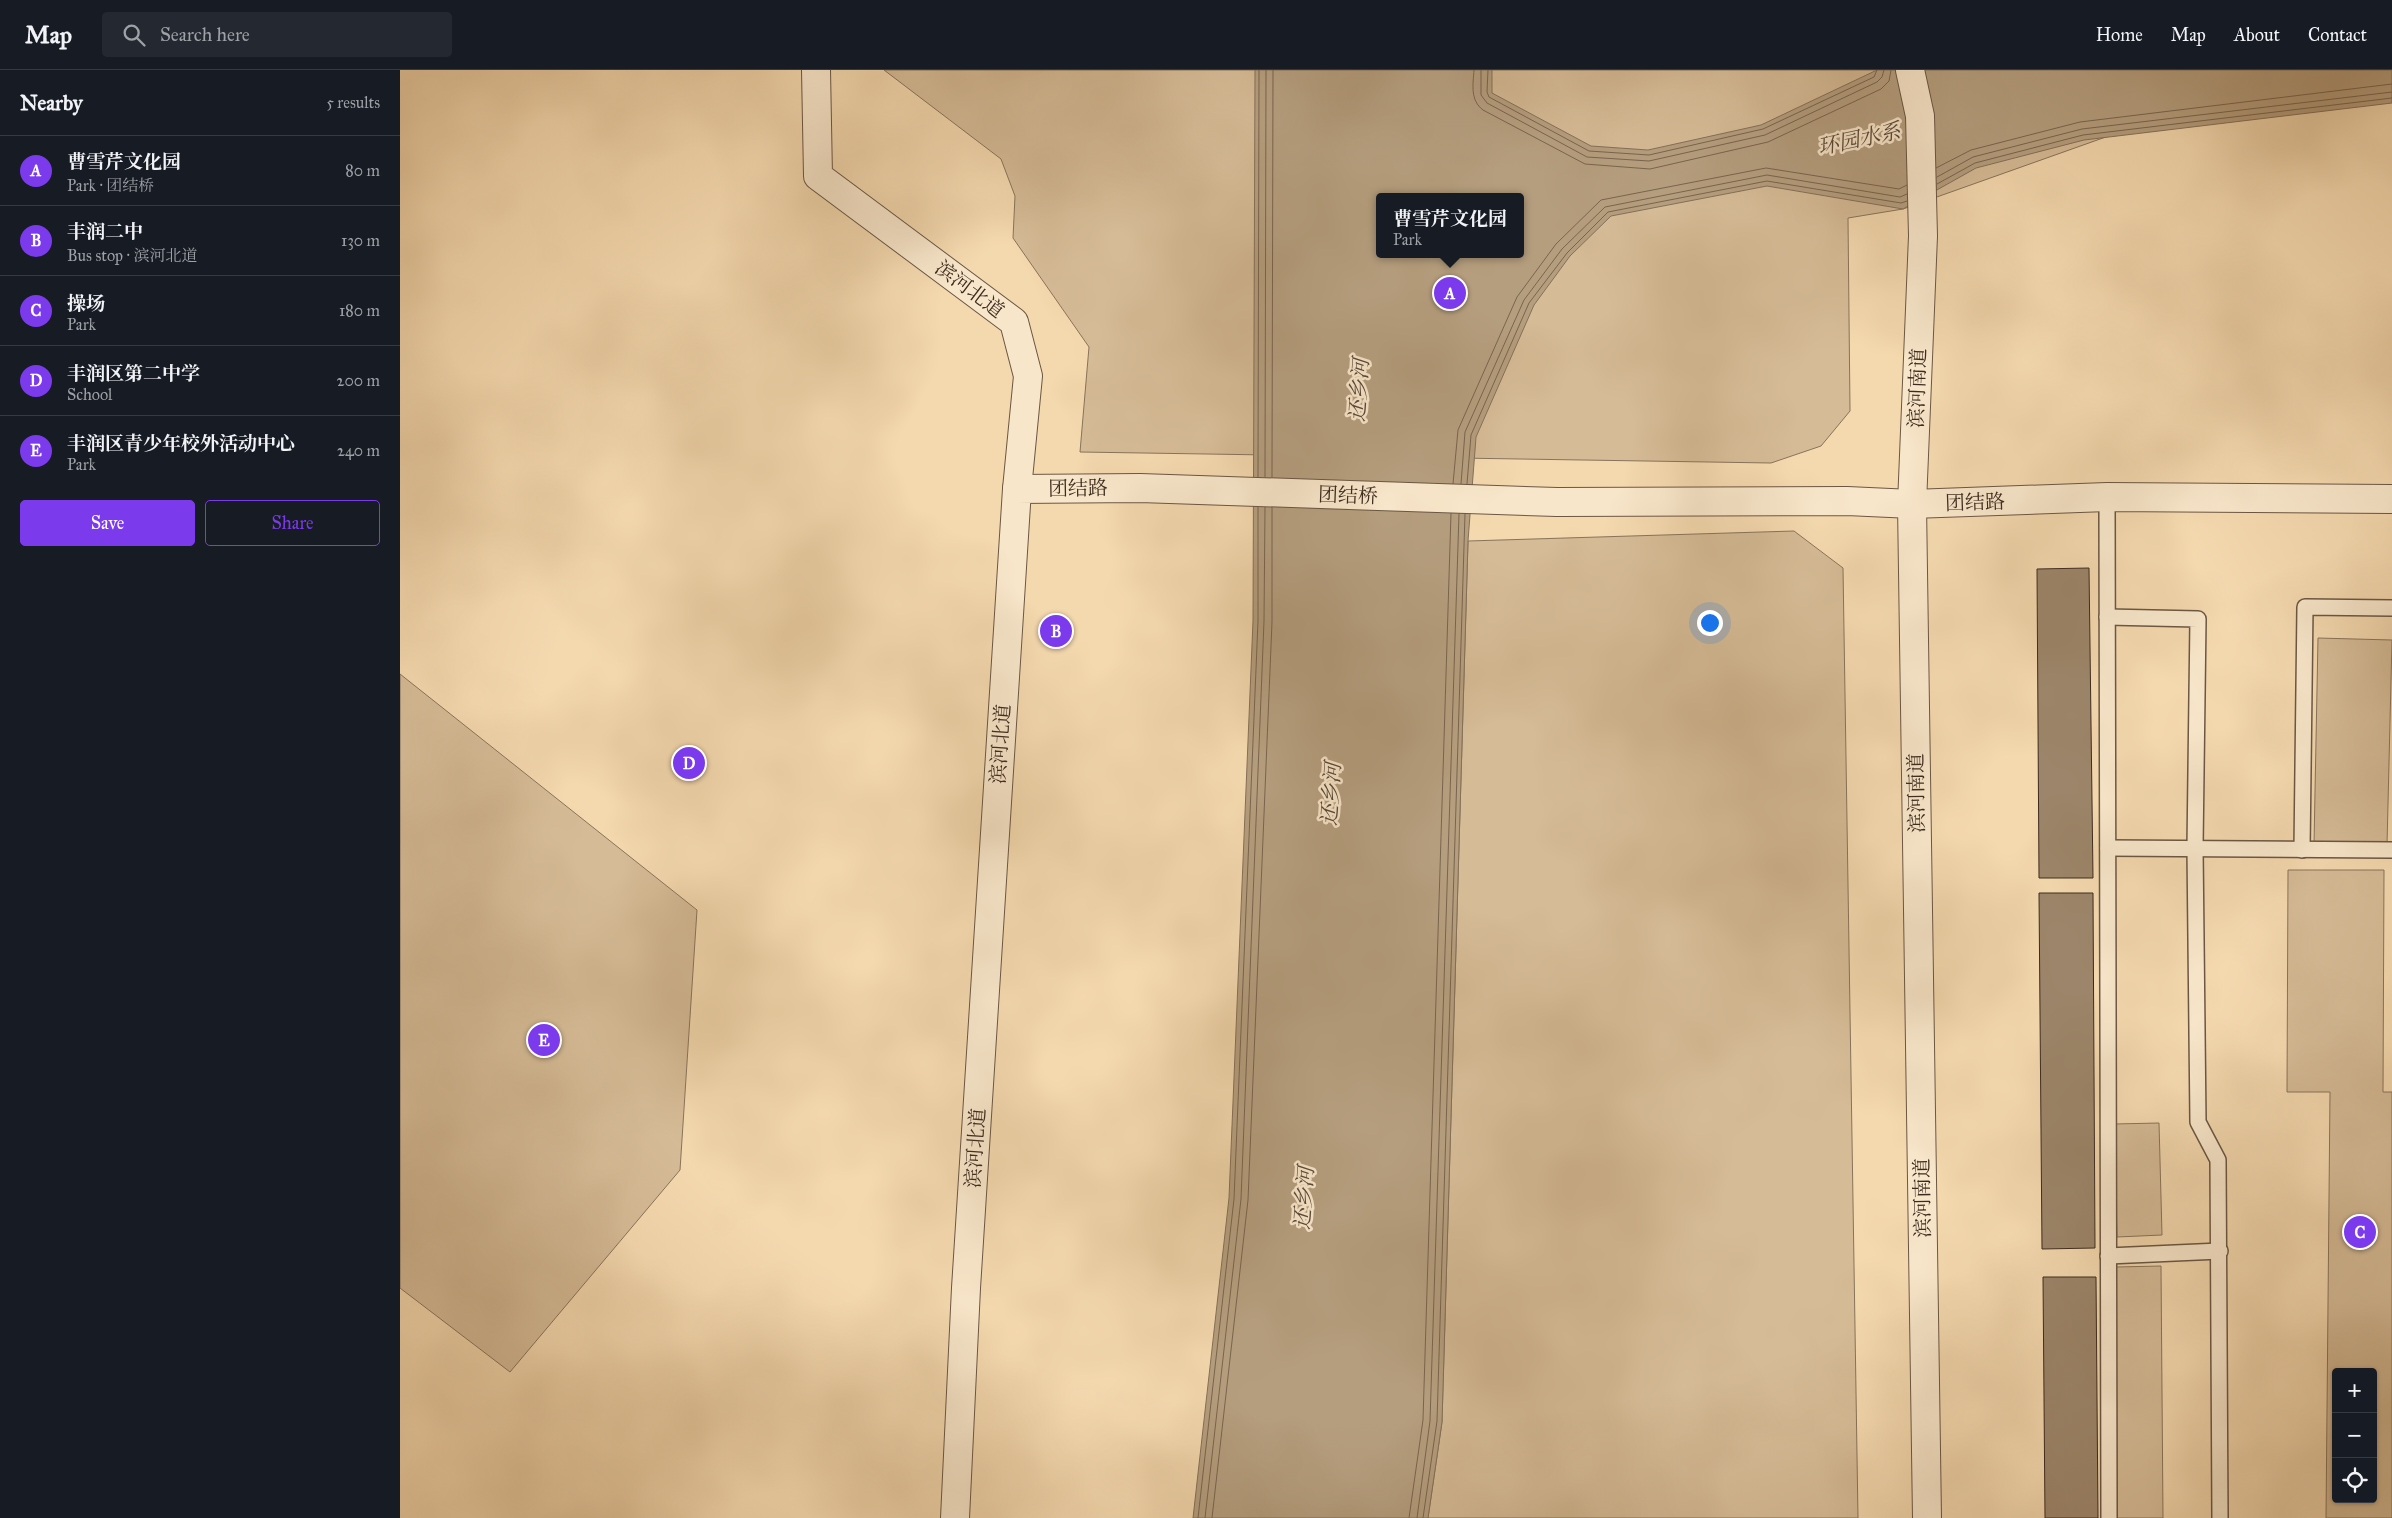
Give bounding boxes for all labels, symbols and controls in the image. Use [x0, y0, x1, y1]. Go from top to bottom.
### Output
search box [102, 12, 452, 57]
text: Map [25, 20, 72, 50]
icon: search [120, 21, 148, 49]
text: Search here [160, 23, 250, 46]
text: Home [2096, 24, 2143, 46]
text: Map [2171, 24, 2206, 46]
text: About [2234, 24, 2280, 46]
text: Contact [2308, 24, 2367, 46]
text: Nearby [20, 90, 83, 116]
text: 5 results [326, 93, 380, 112]
water label: 环园水系 [1815, 117, 1905, 160]
text: 曹雪芹文化园 [67, 150, 181, 173]
text: A [31, 161, 41, 180]
text: 80 m [345, 161, 380, 180]
text: Park · 团结桥 [67, 176, 154, 195]
popup [1376, 193, 1524, 258]
text: 曹雪芹文化园 [1393, 207, 1507, 230]
text: 丰润二中 [67, 220, 143, 243]
text: Park [1393, 230, 1422, 249]
text: B [31, 231, 41, 250]
text: 130 m [341, 231, 380, 250]
text: Bus stop · 滨河北道 [67, 246, 197, 265]
street label: 滨河北道 [931, 255, 1009, 323]
pin: A [1434, 274, 1466, 312]
text: 操场 [67, 292, 105, 315]
text: C [31, 301, 41, 320]
text: 180 m [339, 301, 380, 320]
text: Park [67, 315, 96, 334]
street label: 滨河南道 [1904, 348, 1930, 428]
water label: 还乡河 [1344, 354, 1374, 422]
text: 丰润区第二中学 [67, 362, 200, 385]
text: D [30, 371, 42, 390]
text: 200 m [337, 371, 380, 390]
text: School [67, 385, 112, 404]
text: 丰润区青少年校外活动中心 [67, 432, 295, 455]
text: E [30, 441, 42, 460]
text: 240 m [337, 441, 380, 460]
text: Park [67, 455, 96, 474]
street label: 团结路 [1048, 475, 1108, 501]
street label: 团结桥 [1318, 482, 1378, 508]
street label: 团结路 [1945, 489, 2005, 515]
button: Save [20, 500, 195, 546]
button: Share [205, 500, 380, 546]
your location [1697, 610, 1723, 636]
pin: B [1040, 612, 1072, 650]
street label: 滨河北道 [985, 703, 1015, 785]
pin: D [673, 744, 705, 782]
street label: 滨河南道 [1903, 753, 1929, 833]
water label: 还乡河 [1316, 758, 1346, 826]
pin: E [528, 1021, 560, 1059]
street label: 滨河北道 [960, 1107, 990, 1189]
street label: 滨河南道 [1909, 1158, 1935, 1238]
water label: 还乡河 [1289, 1162, 1319, 1230]
pin: C [2344, 1213, 2376, 1251]
map controls [2332, 1368, 2377, 1503]
button: + [2332, 1368, 2377, 1413]
button: − [2332, 1413, 2377, 1458]
button: locate [2332, 1458, 2377, 1503]

